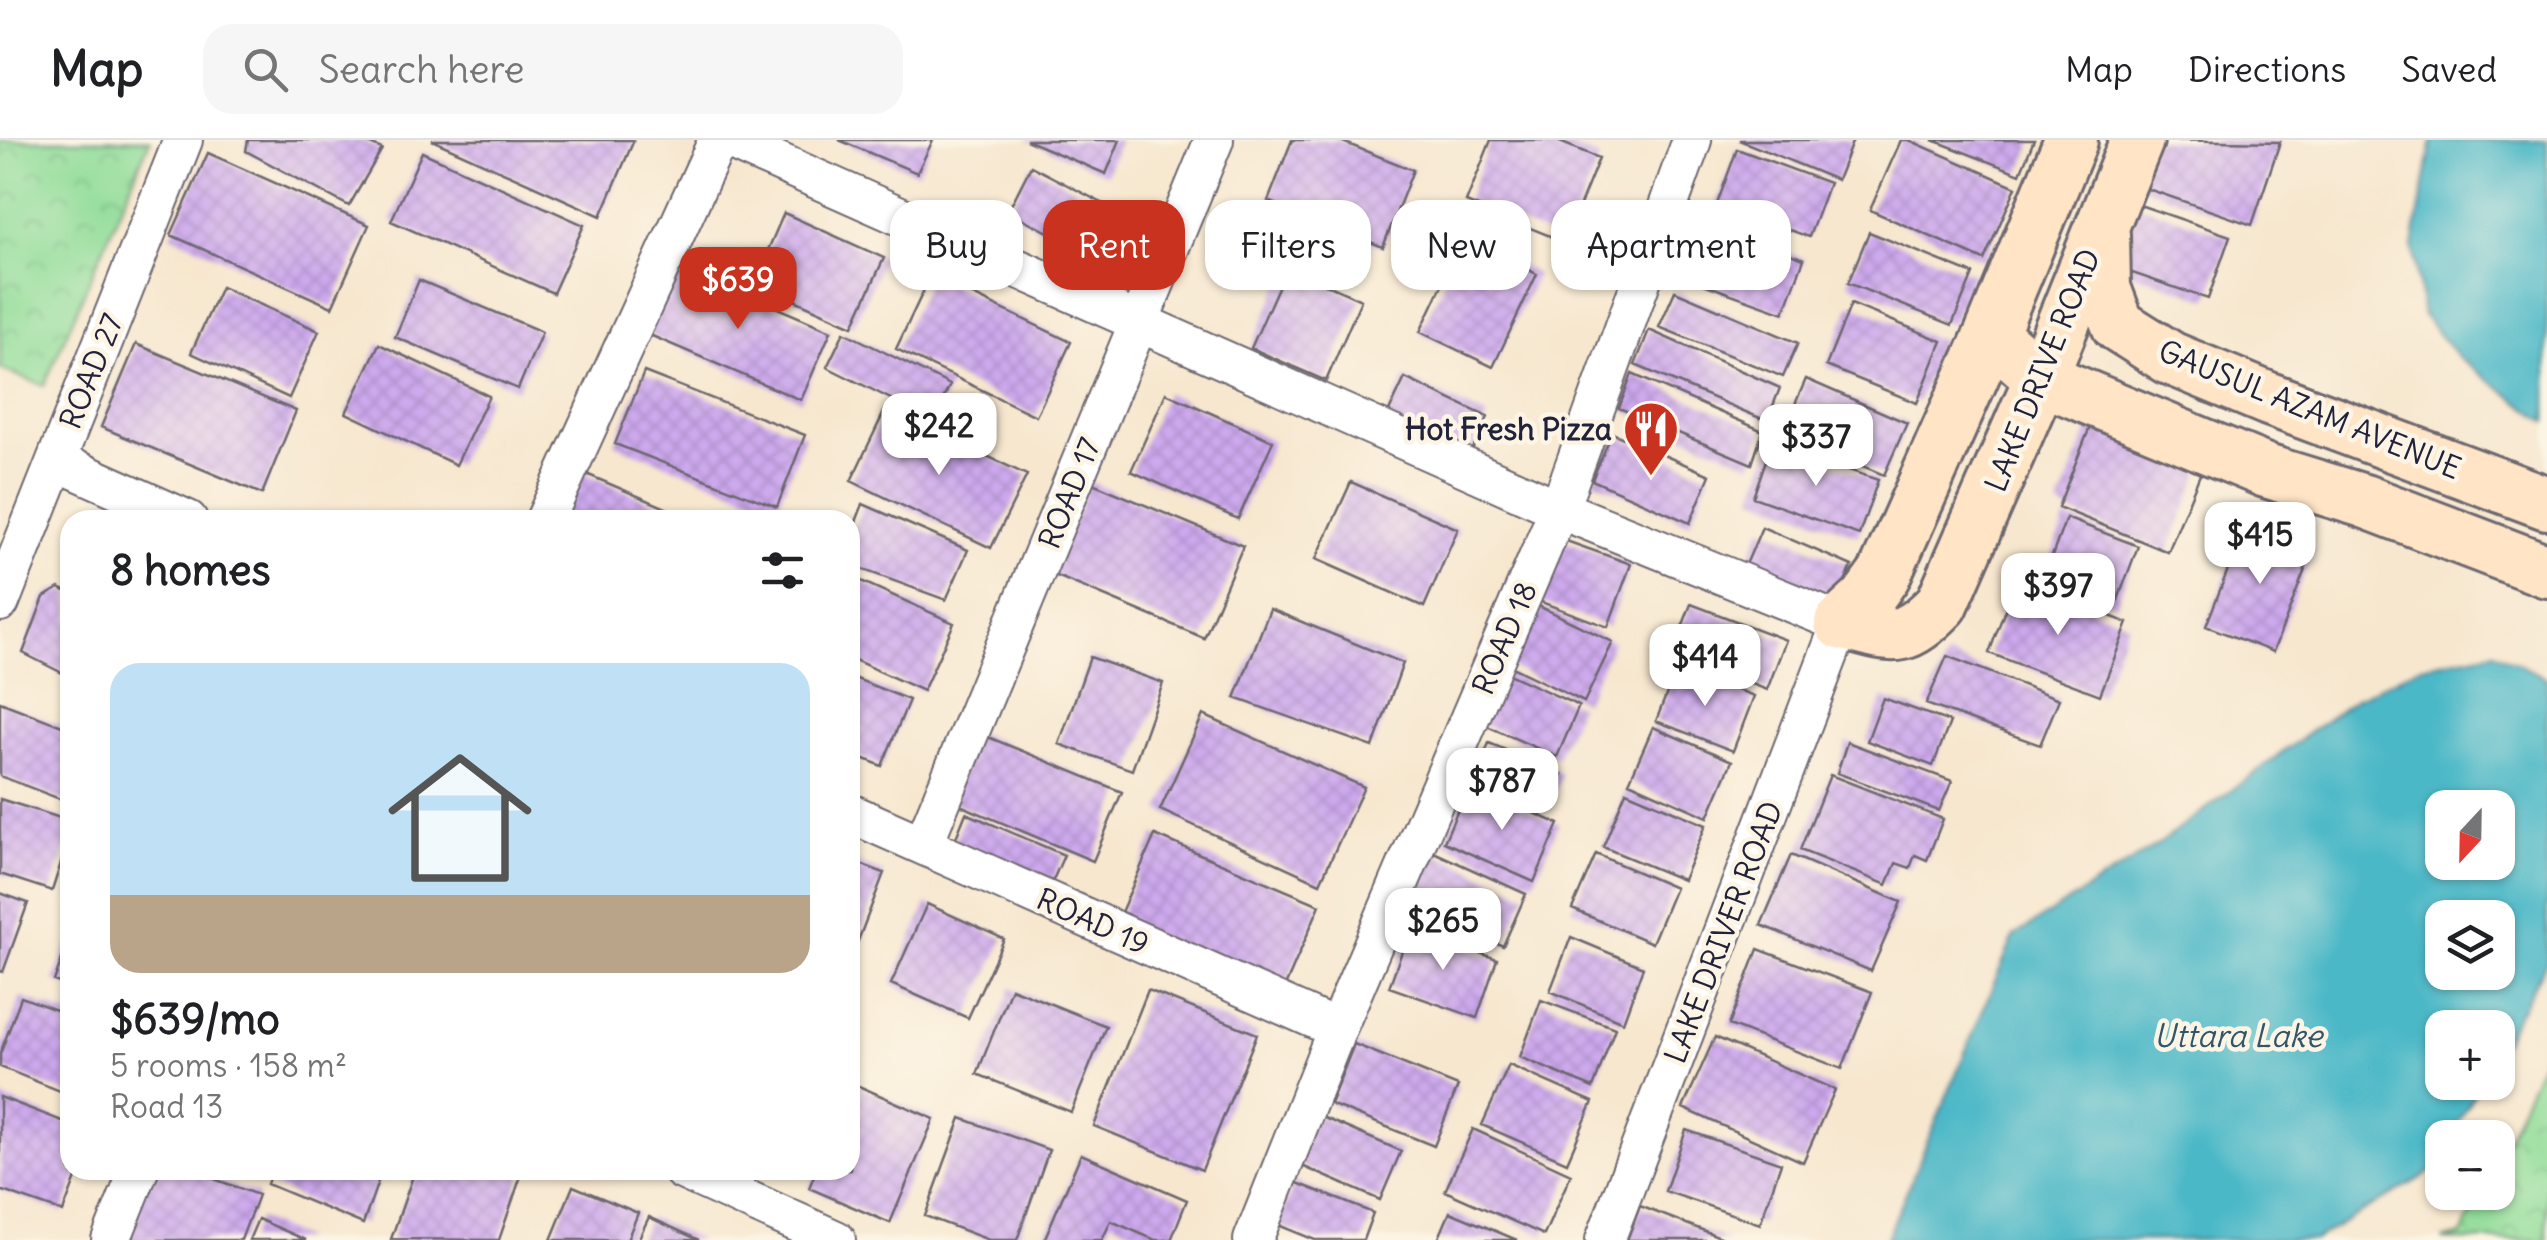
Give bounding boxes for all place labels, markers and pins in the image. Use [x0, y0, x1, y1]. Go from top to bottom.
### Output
pin: $639 [679, 247, 797, 332]
pin: $242 [880, 393, 998, 478]
restaurant icon: Hot Fresh Pizza [1621, 399, 1681, 478]
pin: $337 [1757, 404, 1875, 489]
place label: Hot Fresh Pizza [1405, 410, 1612, 448]
pin: $415 [2201, 502, 2319, 587]
pin: $397 [1999, 553, 2117, 638]
pin: $414 [1646, 624, 1764, 709]
pin: $787 [1443, 748, 1561, 833]
pin: $265 [1384, 888, 1502, 973]

